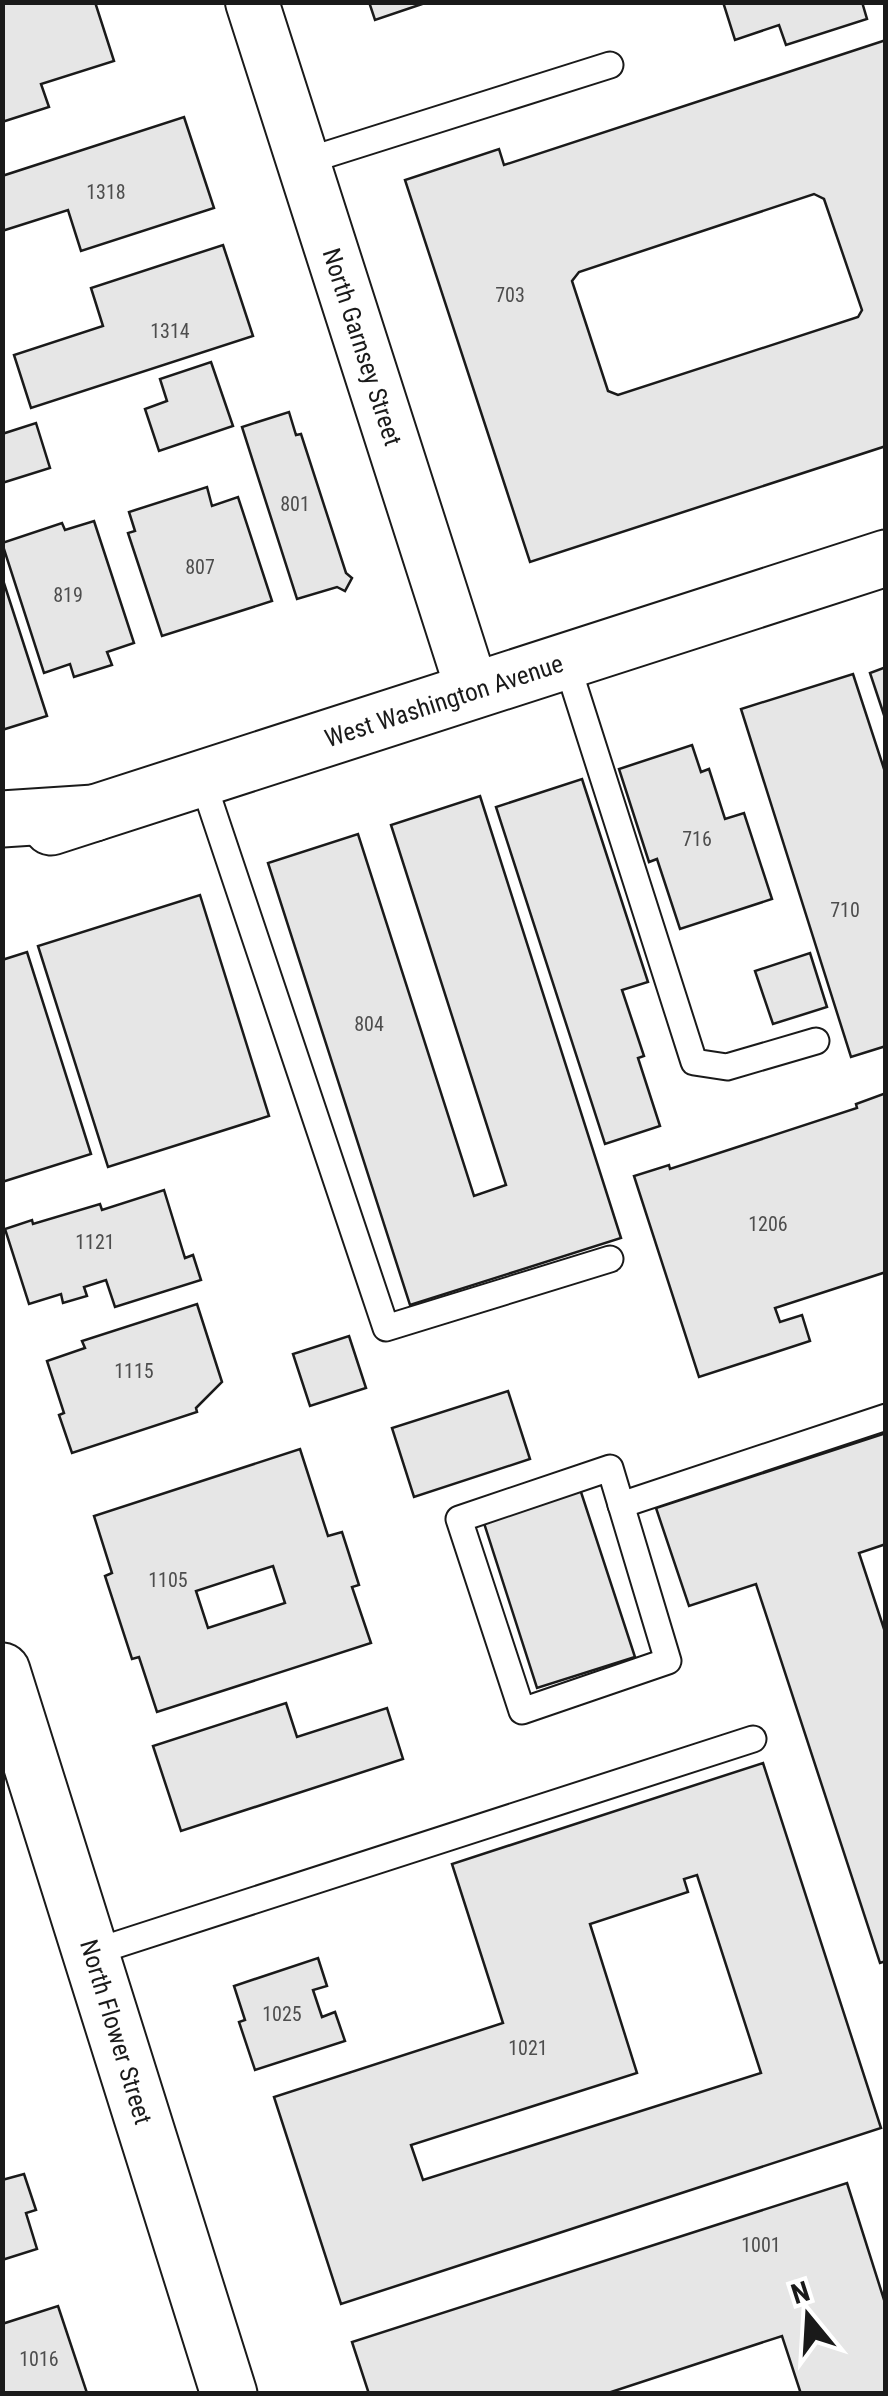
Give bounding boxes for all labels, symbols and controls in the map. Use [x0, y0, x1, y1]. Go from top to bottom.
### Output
house number: 1318 [86, 180, 126, 204]
street label: North Garnsey Street [316, 245, 408, 449]
house number: 703 [495, 283, 525, 307]
house number: 1314 [150, 319, 190, 343]
house number: 801 [280, 492, 310, 516]
house number: 807 [185, 555, 215, 579]
house number: 819 [53, 583, 83, 607]
street label: West Washington Avenue [321, 649, 567, 753]
house number: 716 [682, 827, 712, 851]
house number: 710 [830, 898, 860, 922]
house number: 804 [354, 1012, 384, 1036]
house number: 1206 [748, 1212, 788, 1236]
house number: 1121 [75, 1230, 115, 1254]
house number: 1115 [114, 1359, 154, 1383]
house number: 1105 [148, 1568, 188, 1592]
street label: North Flower Street [74, 1936, 158, 2128]
house number: 1025 [262, 2002, 302, 2026]
house number: 1021 [508, 2036, 548, 2060]
house number: 1001 [741, 2233, 781, 2257]
north arrow [758, 2266, 858, 2366]
text: N [787, 2274, 814, 2311]
house number: 1016 [19, 2347, 59, 2371]

